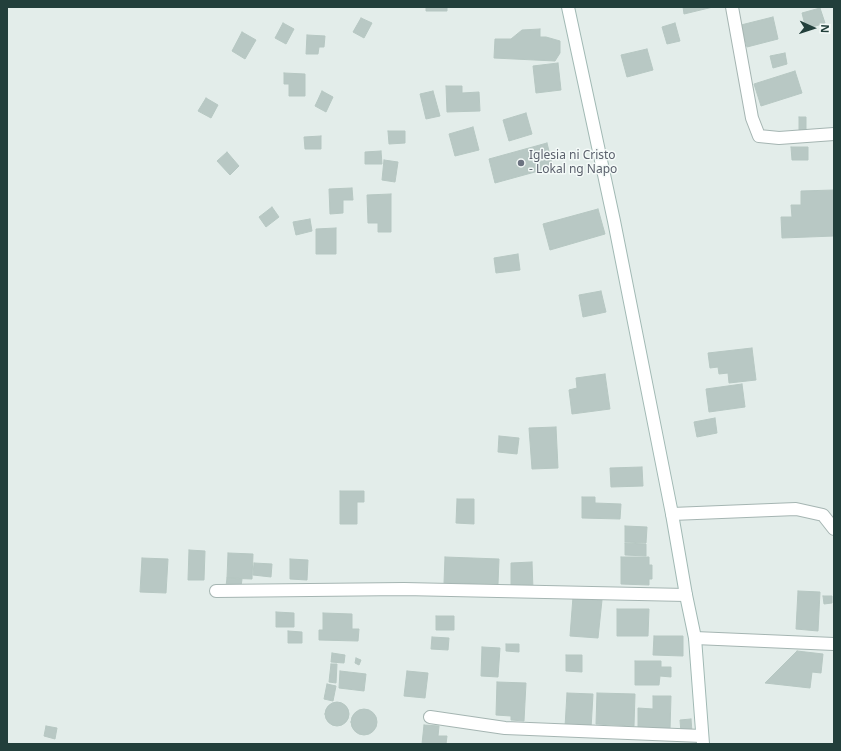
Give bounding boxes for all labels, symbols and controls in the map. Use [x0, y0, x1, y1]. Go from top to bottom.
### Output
north arrow [793, 8, 833, 48]
text: N [818, 24, 833, 34]
place label: Iglesia ni Cristo - Lokal ng Napo [529, 149, 617, 177]
marker: Iglesia ni Cristo - Lokal ng Napo [516, 158, 526, 168]

